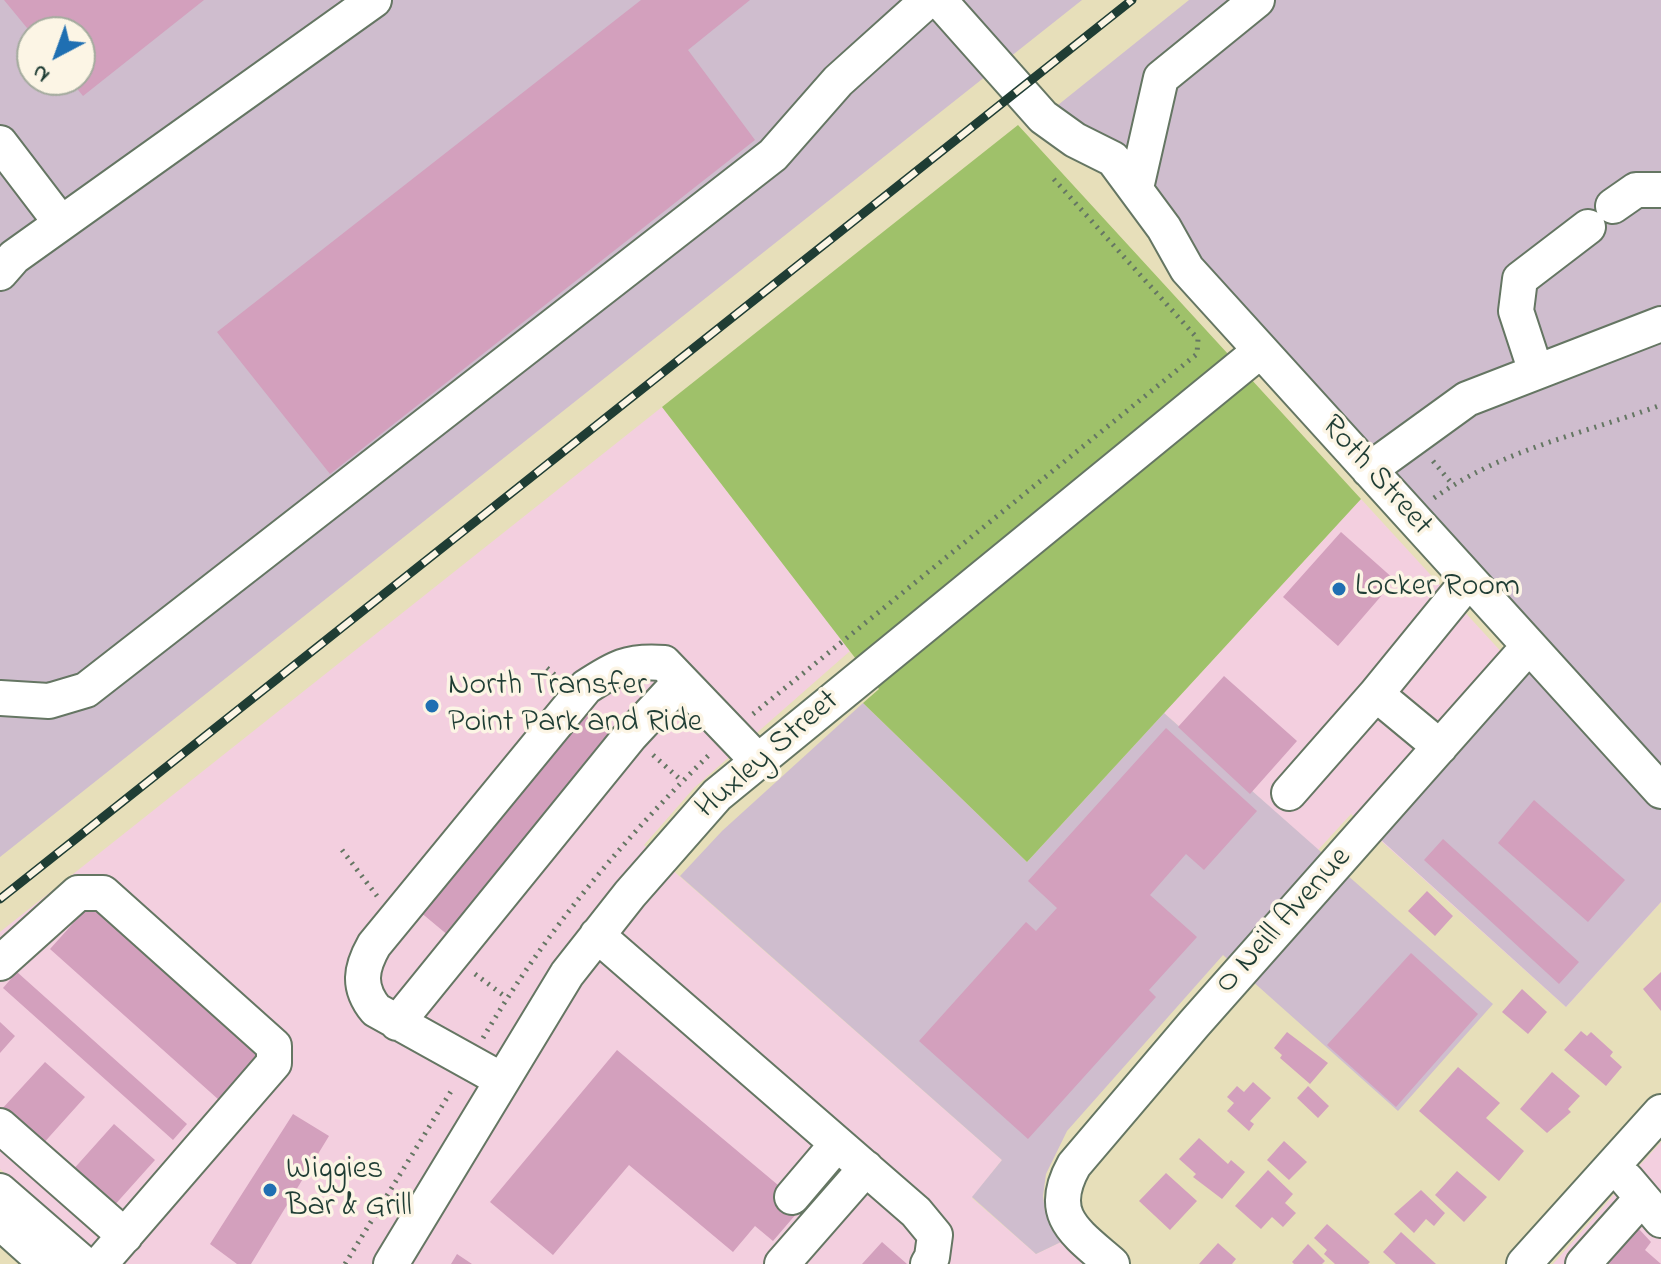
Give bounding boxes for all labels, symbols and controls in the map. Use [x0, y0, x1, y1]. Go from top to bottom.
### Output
north arrow [16, 16, 96, 96]
text: N [25, 56, 58, 90]
street label: Roth Street [1311, 409, 1439, 545]
place label: Locker Room [1355, 570, 1520, 608]
marker: Locker Room [1330, 580, 1348, 598]
place label: North Transfer Point Park and Ride [448, 669, 702, 744]
street label: Huxley Street [690, 683, 848, 829]
marker: North Transfer Point Park and Ride [423, 697, 441, 715]
street label: O Neill Avenue [1209, 840, 1361, 1004]
place label: Wiggies Bar & Grill [286, 1153, 412, 1228]
marker: Wiggies Bar & Grill [261, 1181, 279, 1199]

